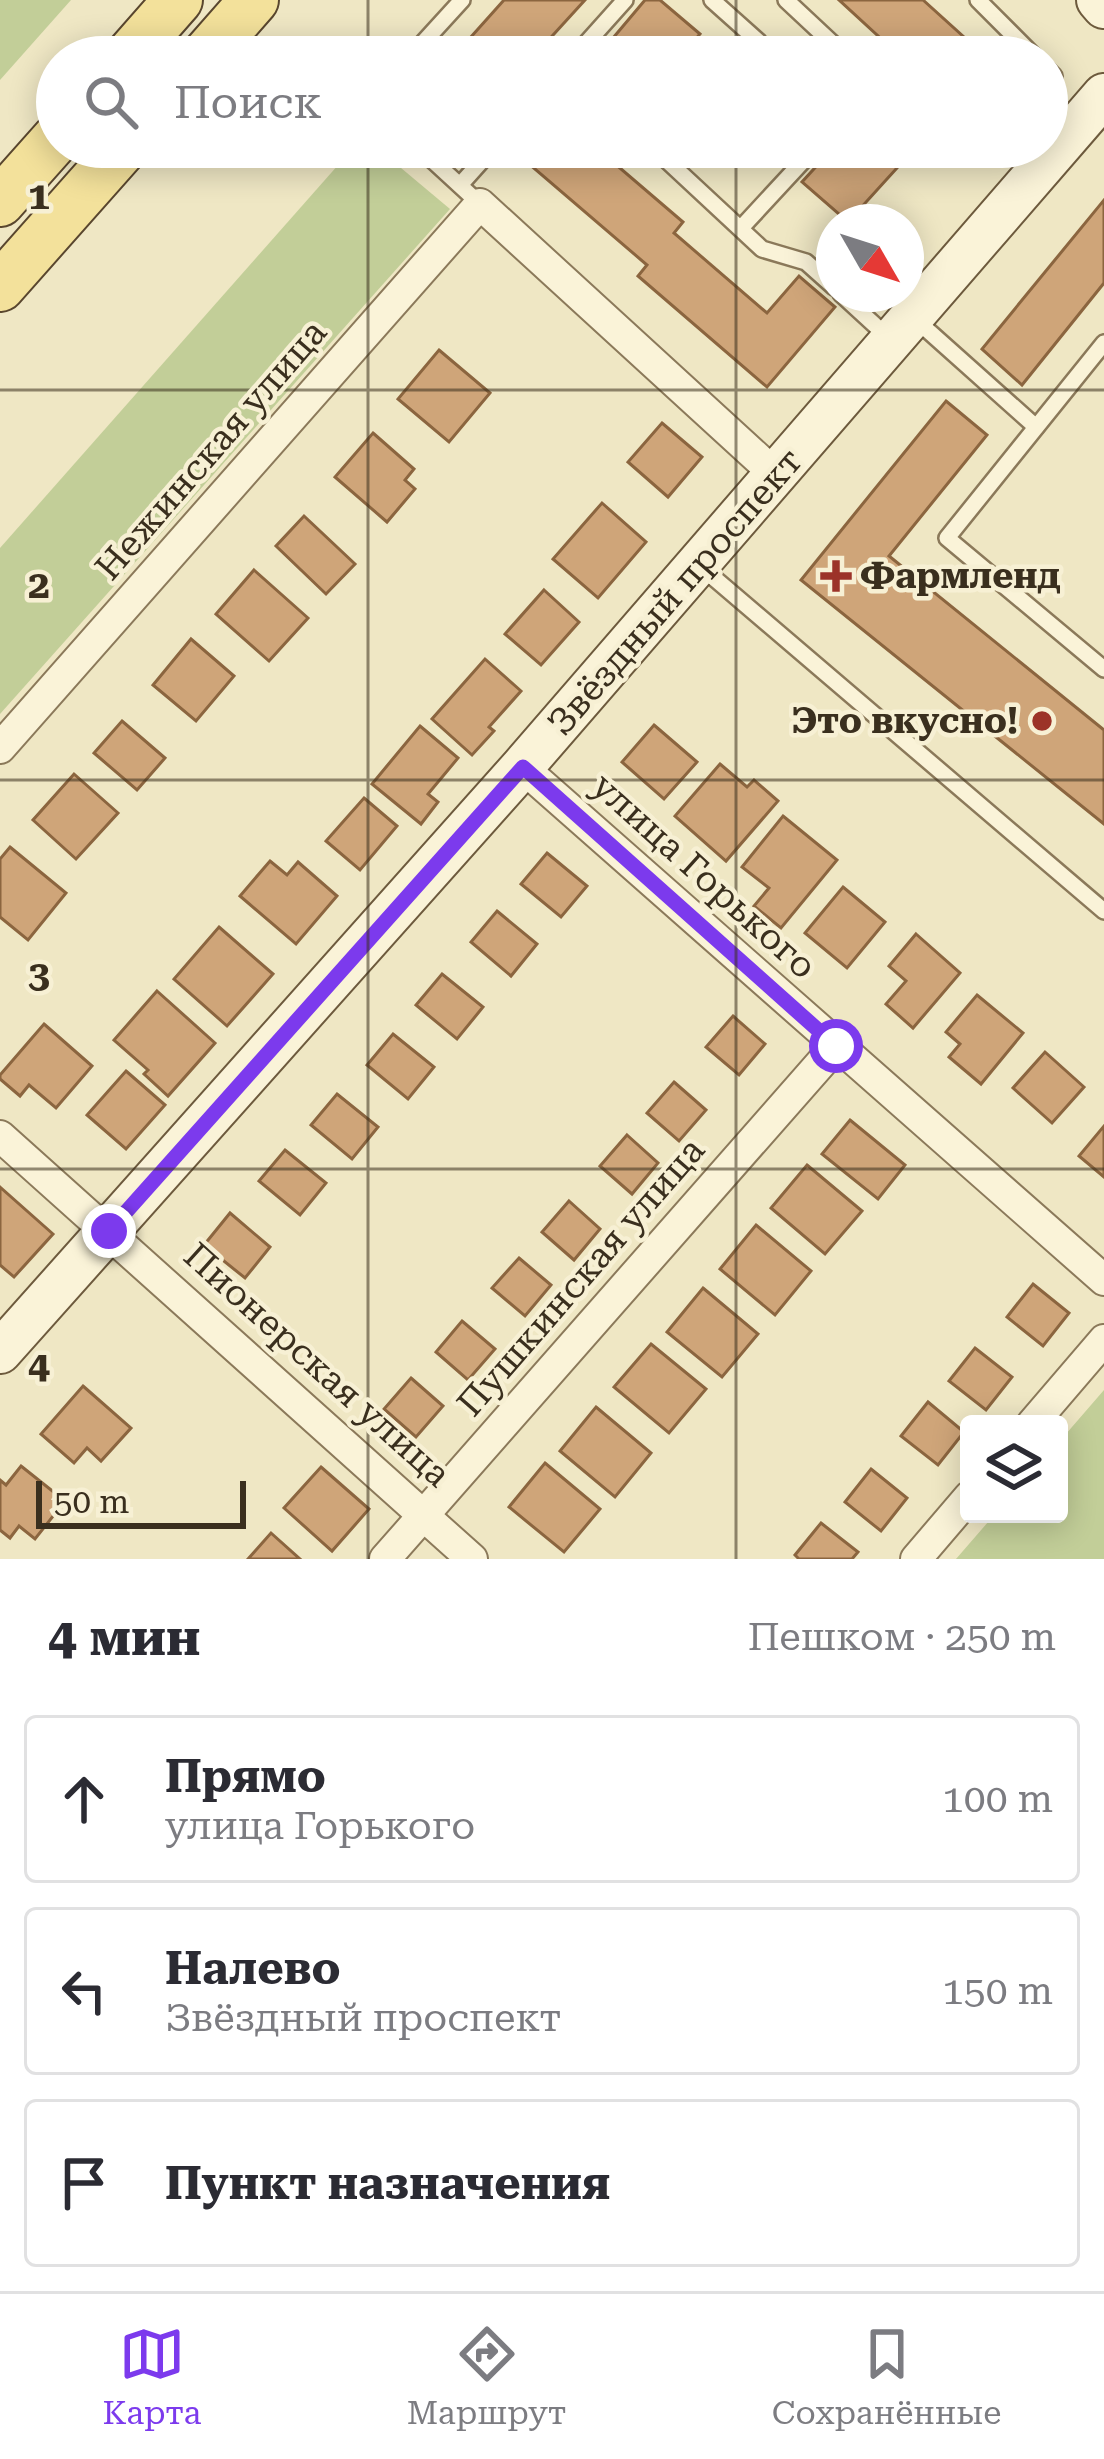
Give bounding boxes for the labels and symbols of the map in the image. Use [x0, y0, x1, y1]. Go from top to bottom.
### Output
text: 1 [28, 173, 50, 219]
north arrow [816, 204, 924, 312]
street label: Нежинская улица [87, 311, 335, 588]
street label: Звёздный проспект [539, 440, 811, 744]
place label: Фармленд [860, 555, 1061, 597]
text: 2 [28, 562, 50, 608]
marker: Фармленд [823, 563, 849, 589]
place label: Это вкусно! [792, 700, 1018, 742]
marker: Это вкусно! [1029, 708, 1055, 734]
street label: улица Горького [584, 765, 824, 987]
text: 3 [28, 952, 50, 998]
route start [809, 1019, 863, 1073]
street label: Пушкинская улица [449, 1129, 713, 1425]
route end [82, 1204, 136, 1258]
street label: Пионерская улица [175, 1235, 459, 1496]
text: 4 [28, 1342, 50, 1388]
scale bar [36, 1475, 246, 1528]

